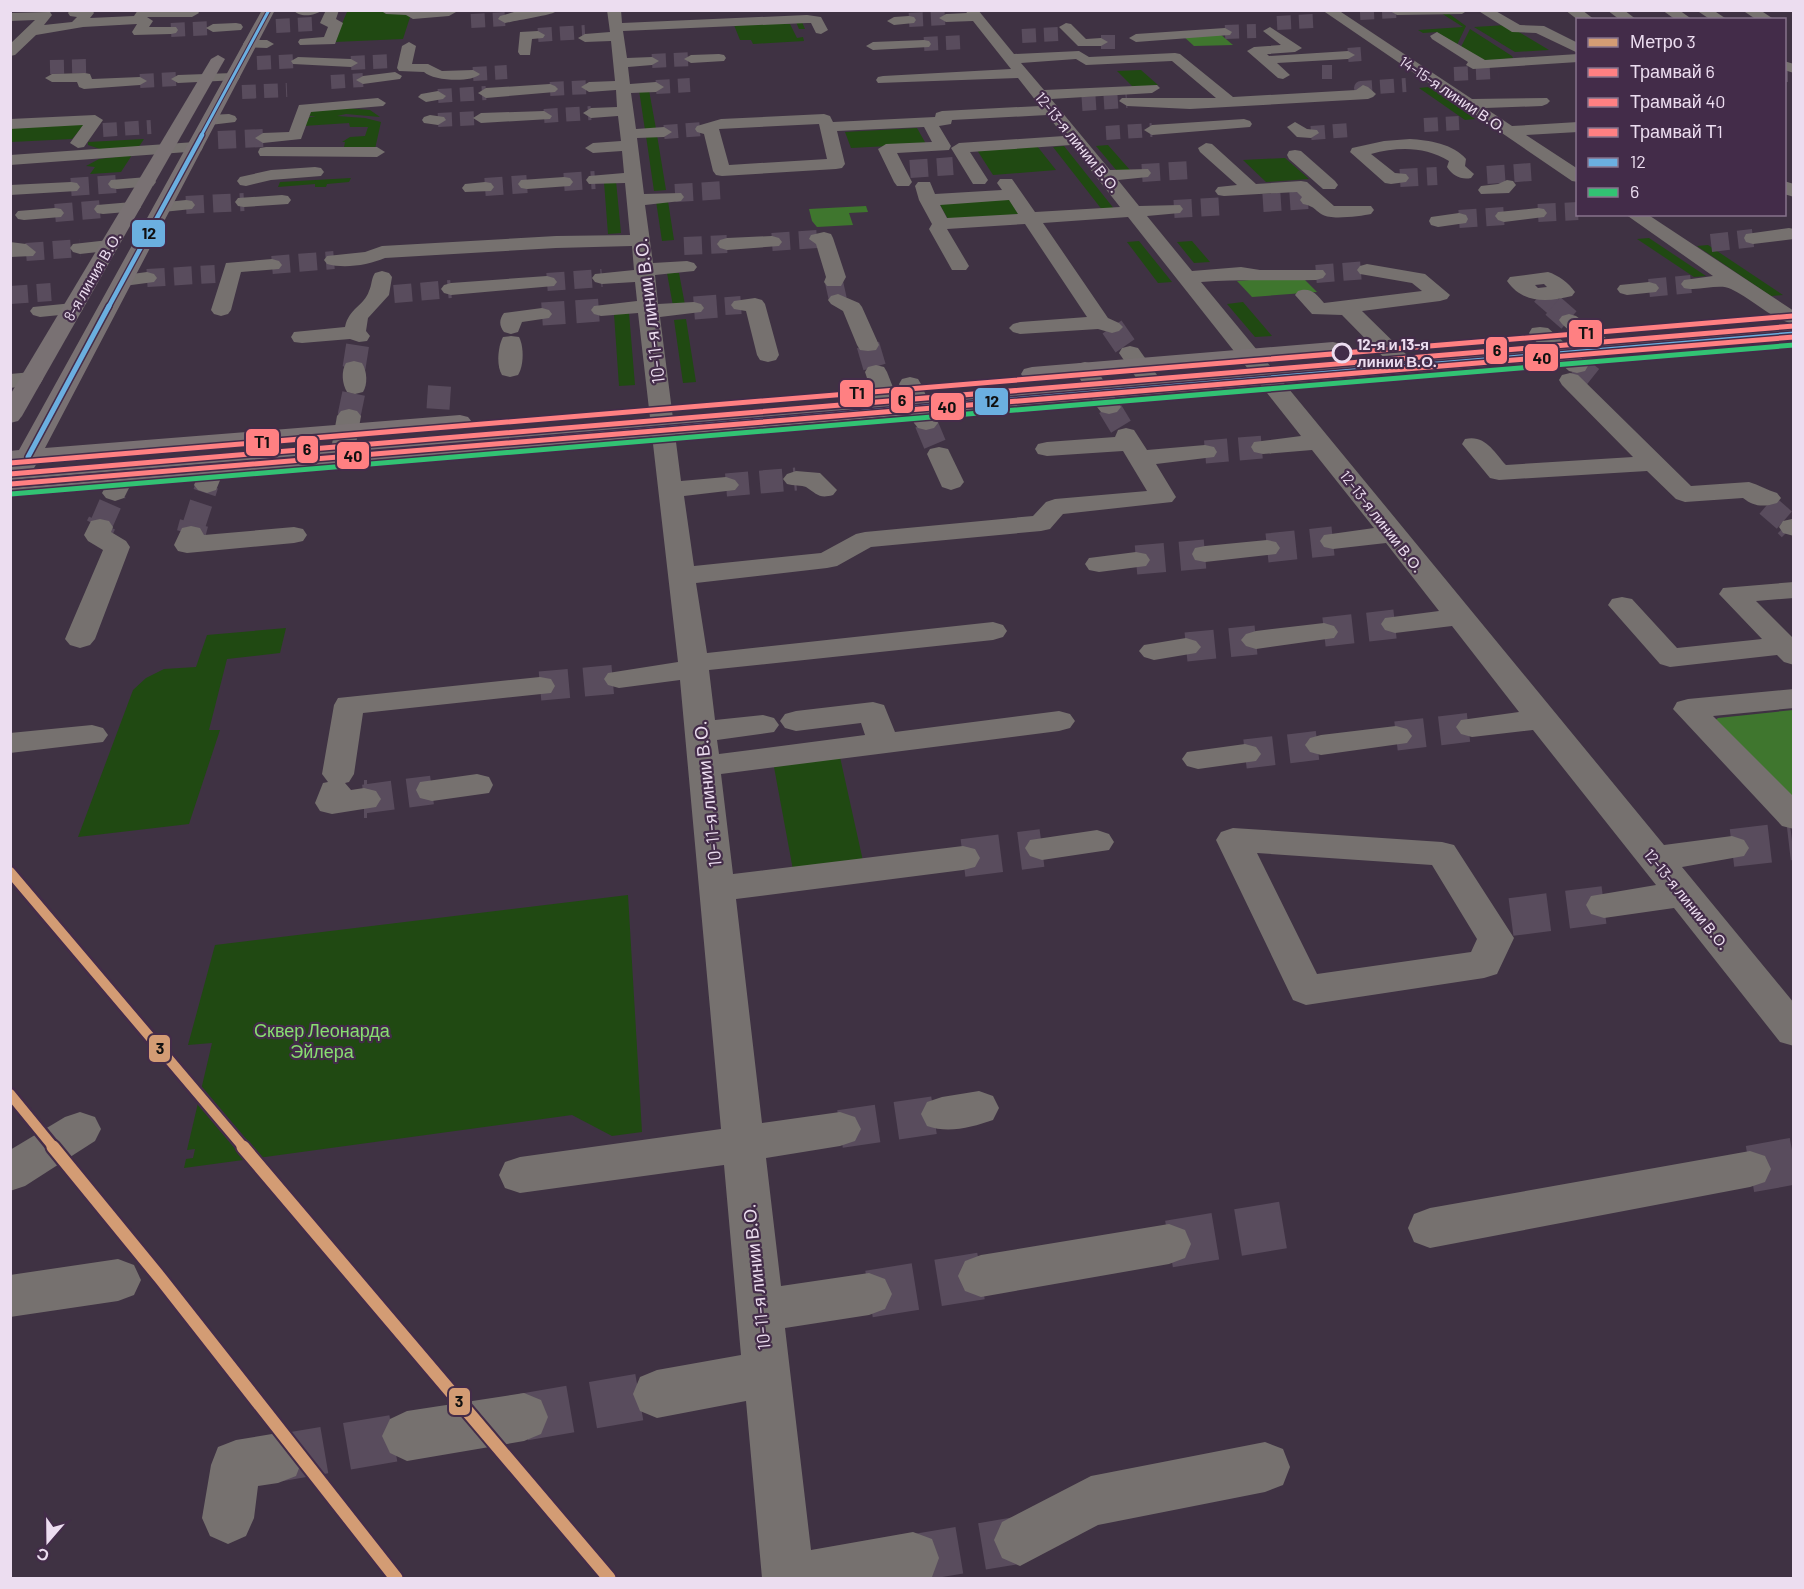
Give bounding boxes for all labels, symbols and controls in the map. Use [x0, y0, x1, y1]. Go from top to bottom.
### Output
legend [1576, 18, 1786, 216]
text: Метро 3 [1630, 30, 1696, 52]
street label: 14-15-я линии В.О. [1396, 52, 1510, 136]
text: Трамвай 6 [1630, 60, 1715, 82]
street label: 12-13-я линии В.О. [1032, 88, 1124, 196]
text: Трамвай 40 [1630, 90, 1726, 112]
text: Трамвай Т1 [1630, 120, 1723, 142]
text: 12 [1630, 150, 1646, 172]
text: 6 [1630, 180, 1639, 202]
line badge: 12 [131, 219, 166, 248]
text: 12 [142, 223, 156, 242]
street label: 8-я линия В.О. [59, 228, 125, 324]
street label: 10-11-я линии В.О. [629, 237, 669, 385]
line badge: Т1 [1568, 319, 1603, 348]
text: Т1 [1578, 323, 1594, 342]
place label: 12-я и 13-я линии В.О. [1357, 335, 1437, 370]
line badge: 6 [1485, 336, 1508, 365]
text: 6 [1493, 340, 1502, 359]
marker: 12-я и 13-я линии В.О. [1332, 343, 1352, 363]
line badge: 40 [1524, 343, 1559, 372]
text: 40 [1533, 348, 1551, 367]
line badge: Т1 [839, 379, 874, 408]
text: Т1 [849, 383, 865, 402]
line badge: 6 [890, 386, 914, 414]
line badge: 12 [974, 387, 1009, 416]
text: 6 [898, 390, 907, 409]
text: 12 [985, 391, 999, 410]
line badge: 40 [930, 392, 965, 421]
text: 40 [938, 397, 956, 416]
line badge: Т1 [245, 428, 280, 457]
text: Т1 [254, 432, 270, 451]
line badge: 6 [296, 435, 319, 464]
text: 6 [303, 439, 312, 458]
line badge: 40 [336, 441, 370, 470]
text: 40 [344, 446, 362, 465]
street label: 12-13-я линии В.О. [1337, 466, 1427, 576]
street label: 10-11-я линии В.О. [688, 720, 726, 868]
street label: 12-13-я линии В.О. [1641, 845, 1733, 953]
park label: Сквер Леонарда Эйлера [254, 1019, 391, 1062]
line badge: 3 [148, 1034, 171, 1063]
text: 3 [156, 1038, 164, 1057]
street label: 10-11-я линии В.О. [737, 1203, 775, 1351]
line badge: 3 [448, 1387, 471, 1416]
text: 3 [455, 1391, 463, 1410]
north arrow [18, 1511, 78, 1571]
text: С [34, 1545, 51, 1566]

